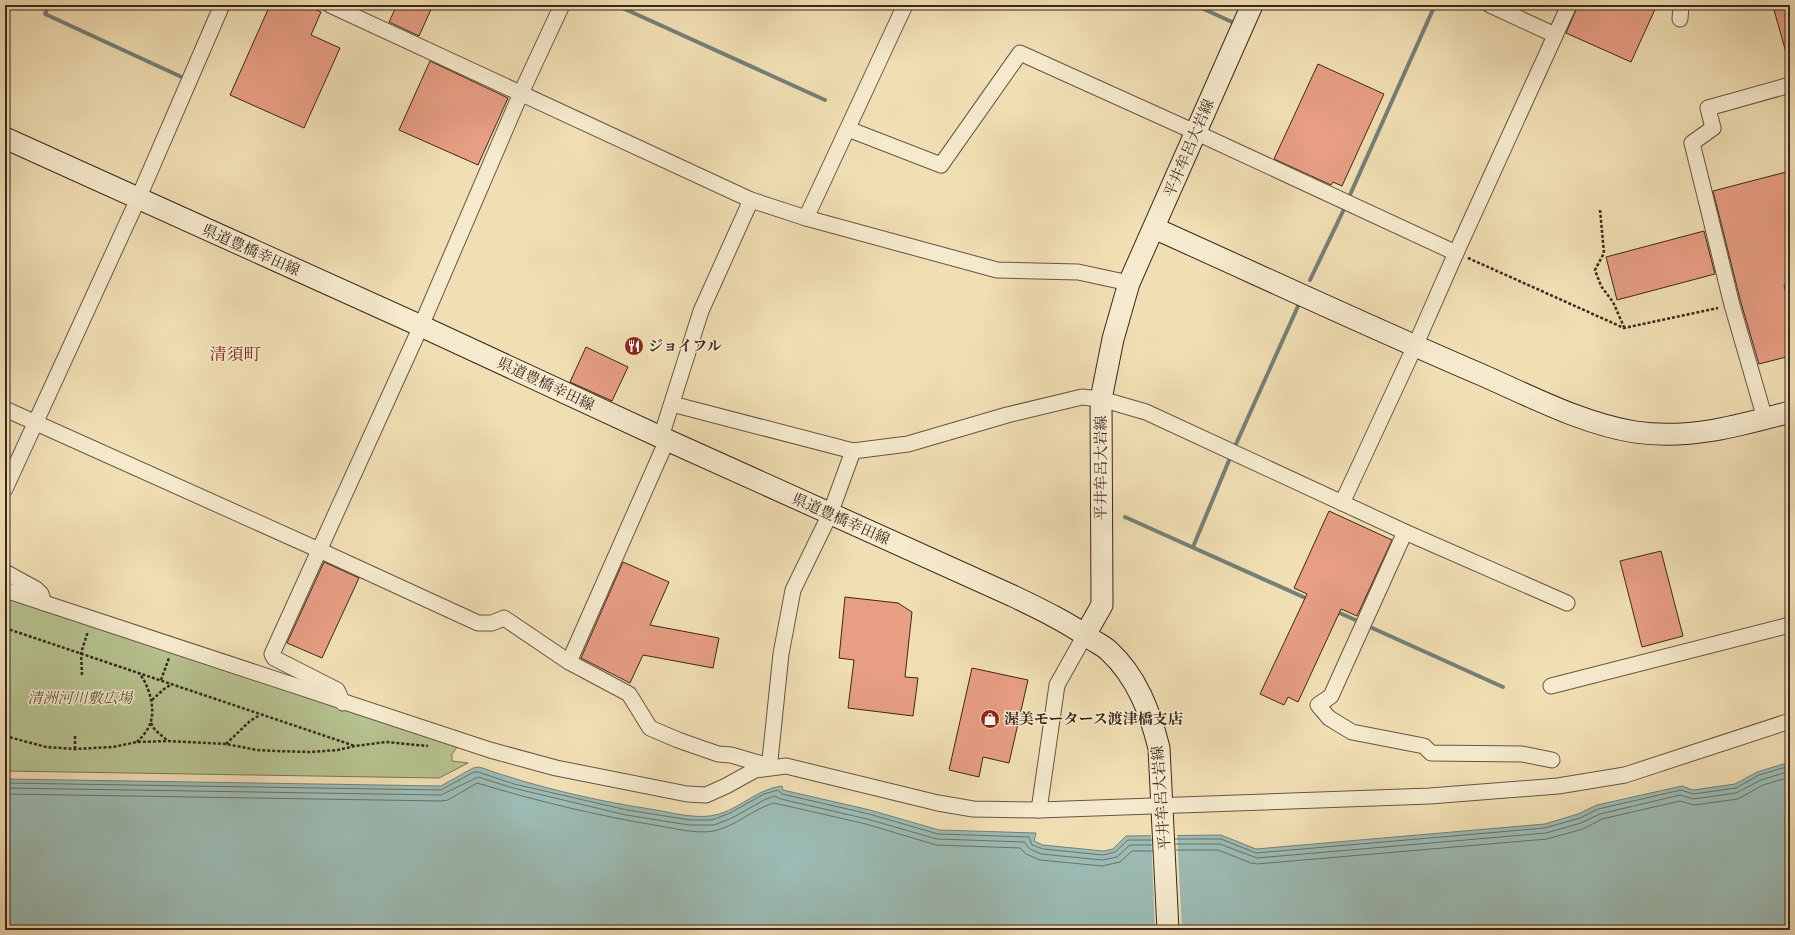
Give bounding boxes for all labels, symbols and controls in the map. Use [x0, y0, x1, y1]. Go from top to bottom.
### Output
street label: 平井牟呂大岩線 [1160, 96, 1219, 200]
street label: 県道豊橋幸田線 [199, 220, 303, 280]
restaurant icon: ジョイフル [623, 335, 645, 357]
place label: ジョイフル [648, 337, 722, 356]
district label: 清須町 [210, 344, 261, 366]
street label: 県道豊橋幸田線 [494, 354, 597, 415]
street label: 平井牟呂大岩線 [1092, 415, 1111, 521]
street label: 県道豊橋幸田線 [789, 489, 893, 549]
park label: 清洲河川敷広場 [27, 689, 134, 708]
shop icon: 渥美モータース渡津橋支店 [979, 708, 1001, 730]
place label: 渥美モータース渡津橋支店 [1004, 710, 1183, 729]
street label: 平井牟呂大岩線 [1148, 745, 1175, 851]

